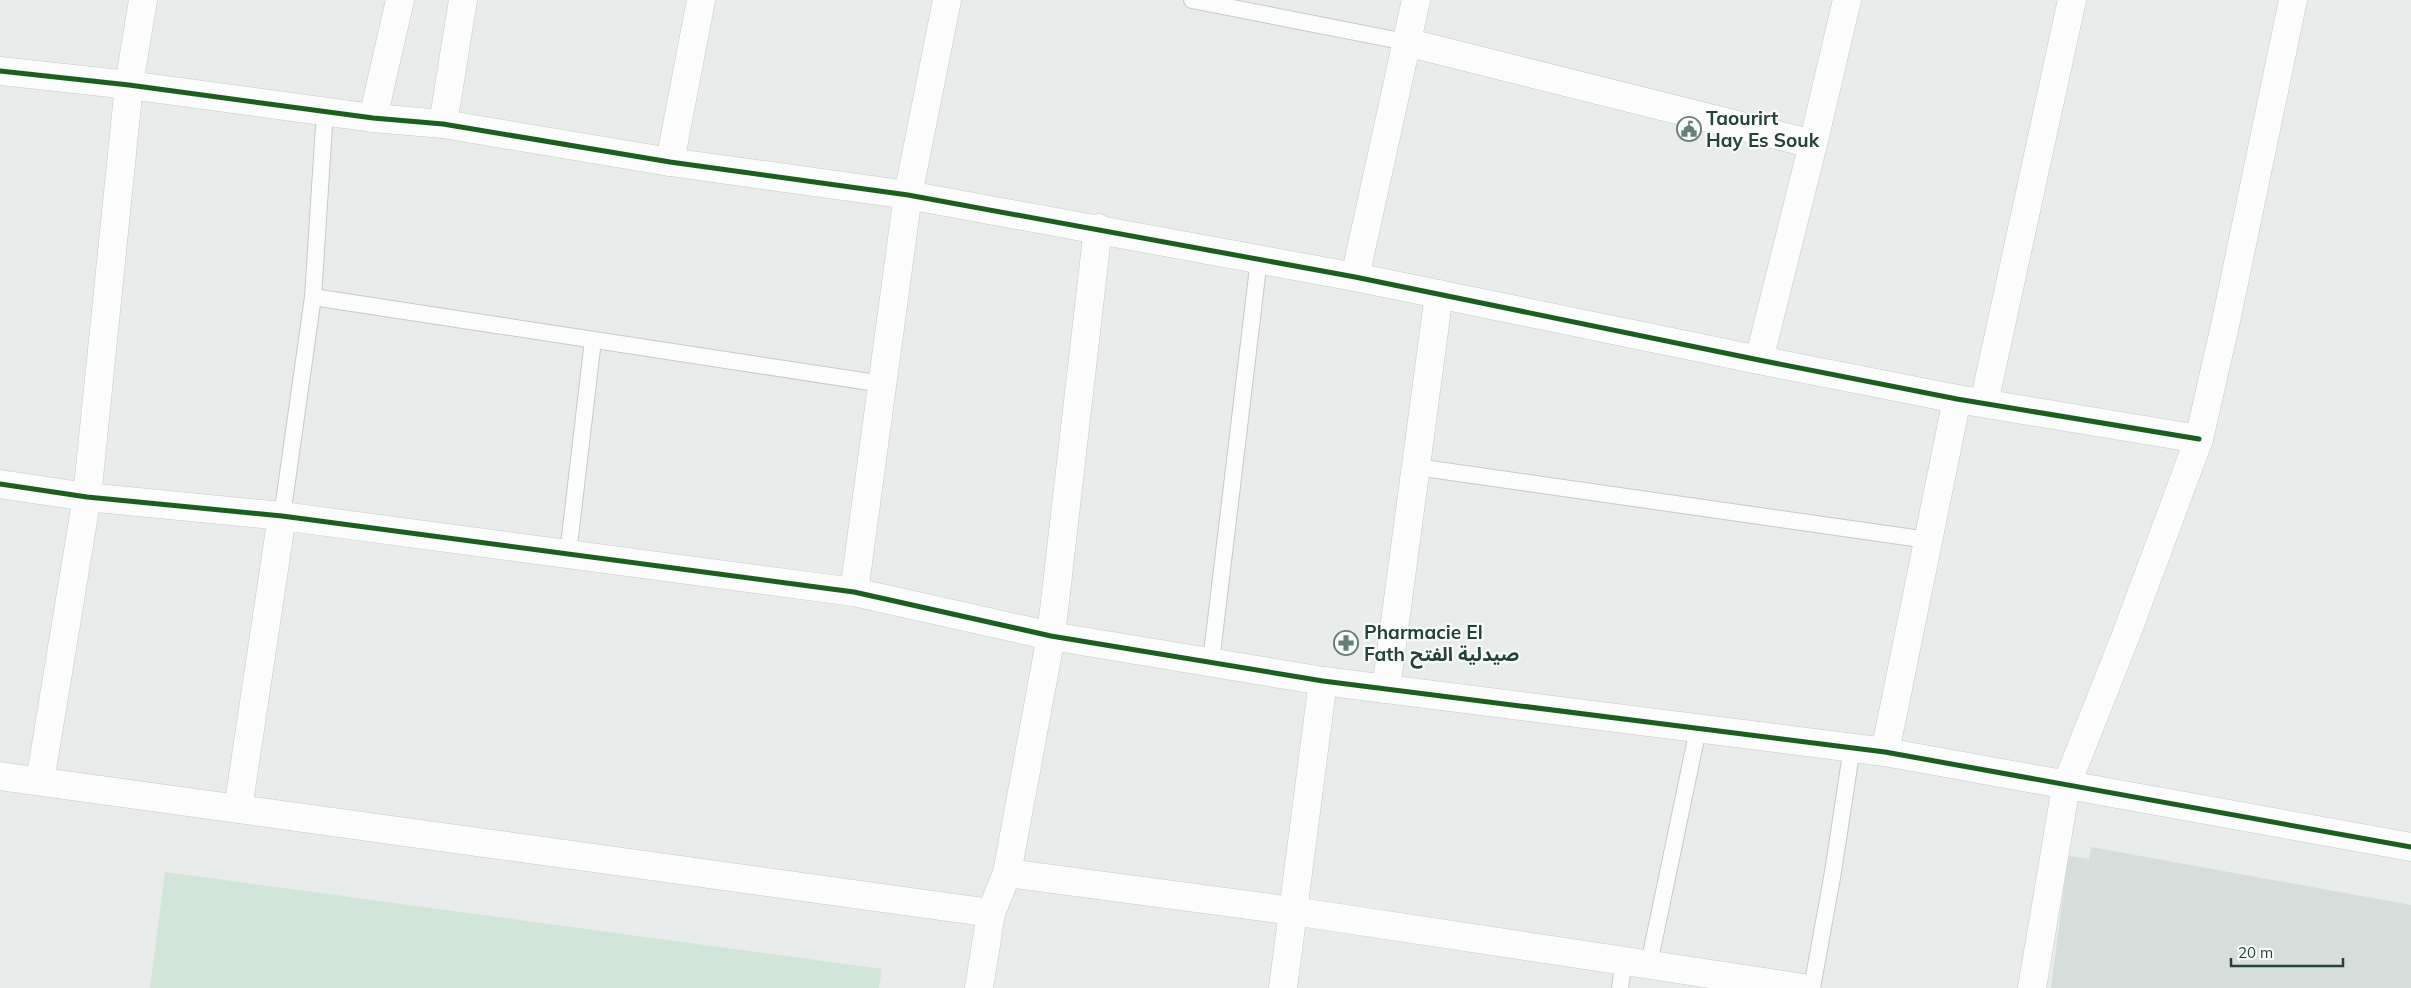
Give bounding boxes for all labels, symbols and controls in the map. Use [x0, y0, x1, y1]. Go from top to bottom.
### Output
place label: Taourirt Hay Es Souk [1706, 106, 1820, 152]
public building icon: Taourirt Hay Es Souk [1676, 116, 1702, 142]
place label: Pharmacie El Fath صيدلية الفتح [1364, 620, 1519, 669]
pharmacy icon: Pharmacie El Fath صيدلية الفتح [1333, 630, 1359, 656]
scale bar [2231, 936, 2344, 968]
text: 20 m [2238, 943, 2273, 962]

